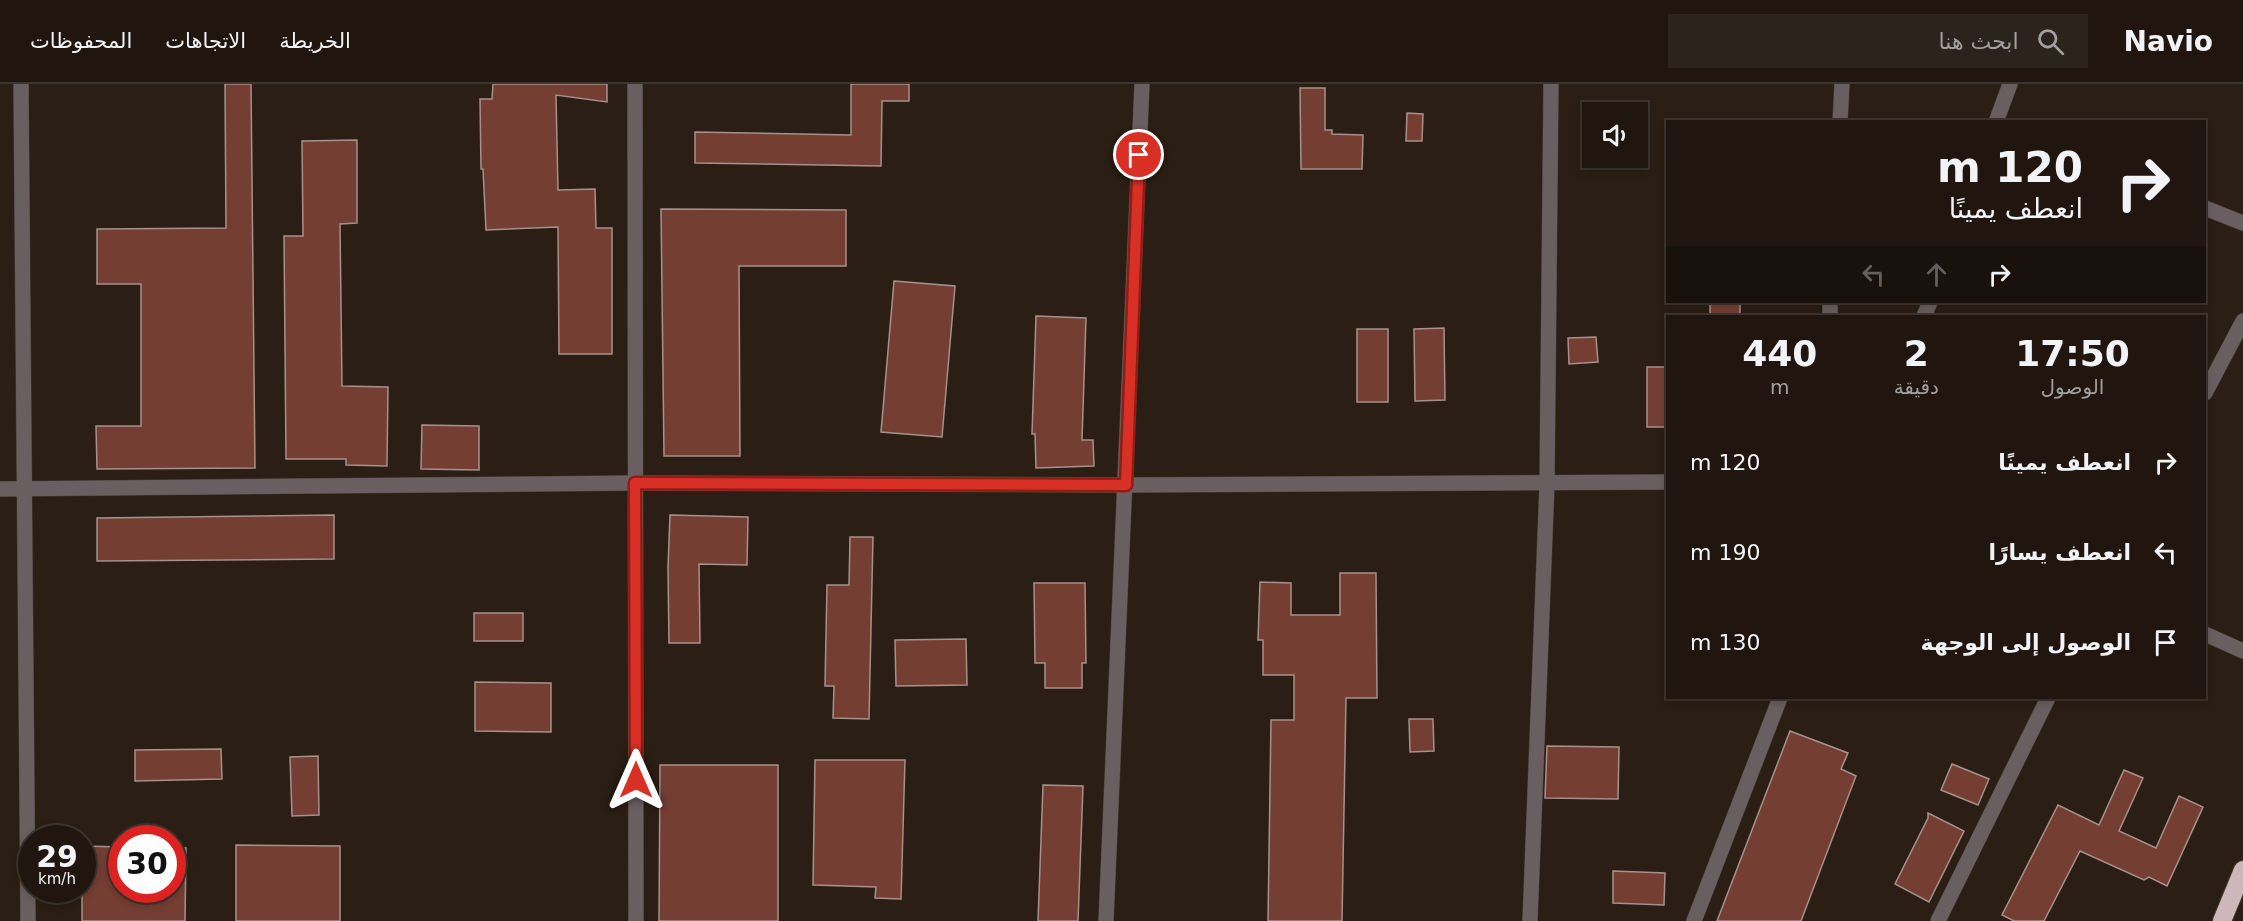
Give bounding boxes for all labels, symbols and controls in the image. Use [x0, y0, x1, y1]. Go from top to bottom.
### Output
search box [1668, 14, 2088, 68]
icon: search [2034, 25, 2067, 58]
text: Navio [2124, 25, 2213, 58]
text: المحفوظات [30, 29, 132, 53]
text: الاتجاهات [165, 29, 246, 53]
text: الخريطة [279, 29, 351, 53]
text: ابحث هنا [1939, 29, 2019, 54]
map controls [1582, 102, 1648, 168]
button: sound [1582, 102, 1648, 168]
pin [1113, 129, 1164, 180]
icon: arrive [1122, 138, 1155, 171]
text: 120 m [1937, 143, 2083, 192]
icon: right [2104, 144, 2182, 222]
text: انعطف يمينًا [1949, 193, 2083, 224]
icon: left [1857, 258, 1890, 291]
icon: ahead [1920, 258, 1953, 291]
icon: right [1983, 258, 2016, 291]
text: 440 [1742, 333, 1817, 374]
text: 2 [1904, 333, 1929, 374]
text: 17:50 [2015, 333, 2130, 374]
text: m [1770, 375, 1790, 399]
text: دقيقة [1894, 375, 1939, 399]
text: الوصول [2041, 375, 2104, 399]
icon: right [2149, 446, 2182, 479]
text: 120 m [1690, 450, 1760, 475]
text: انعطف يمينًا [1998, 450, 2131, 475]
icon: left [2149, 536, 2182, 569]
text: 190 m [1690, 540, 1760, 565]
text: انعطف يسارًا [1988, 540, 2131, 565]
icon: arrive [2149, 626, 2182, 659]
text: 130 m [1690, 630, 1760, 655]
text: الوصول إلى الوجهة [1921, 630, 2131, 655]
position arrow [604, 748, 668, 812]
speed limit sign: 30 [108, 825, 186, 903]
text: 29 [36, 839, 78, 874]
text: km/h [38, 870, 76, 888]

